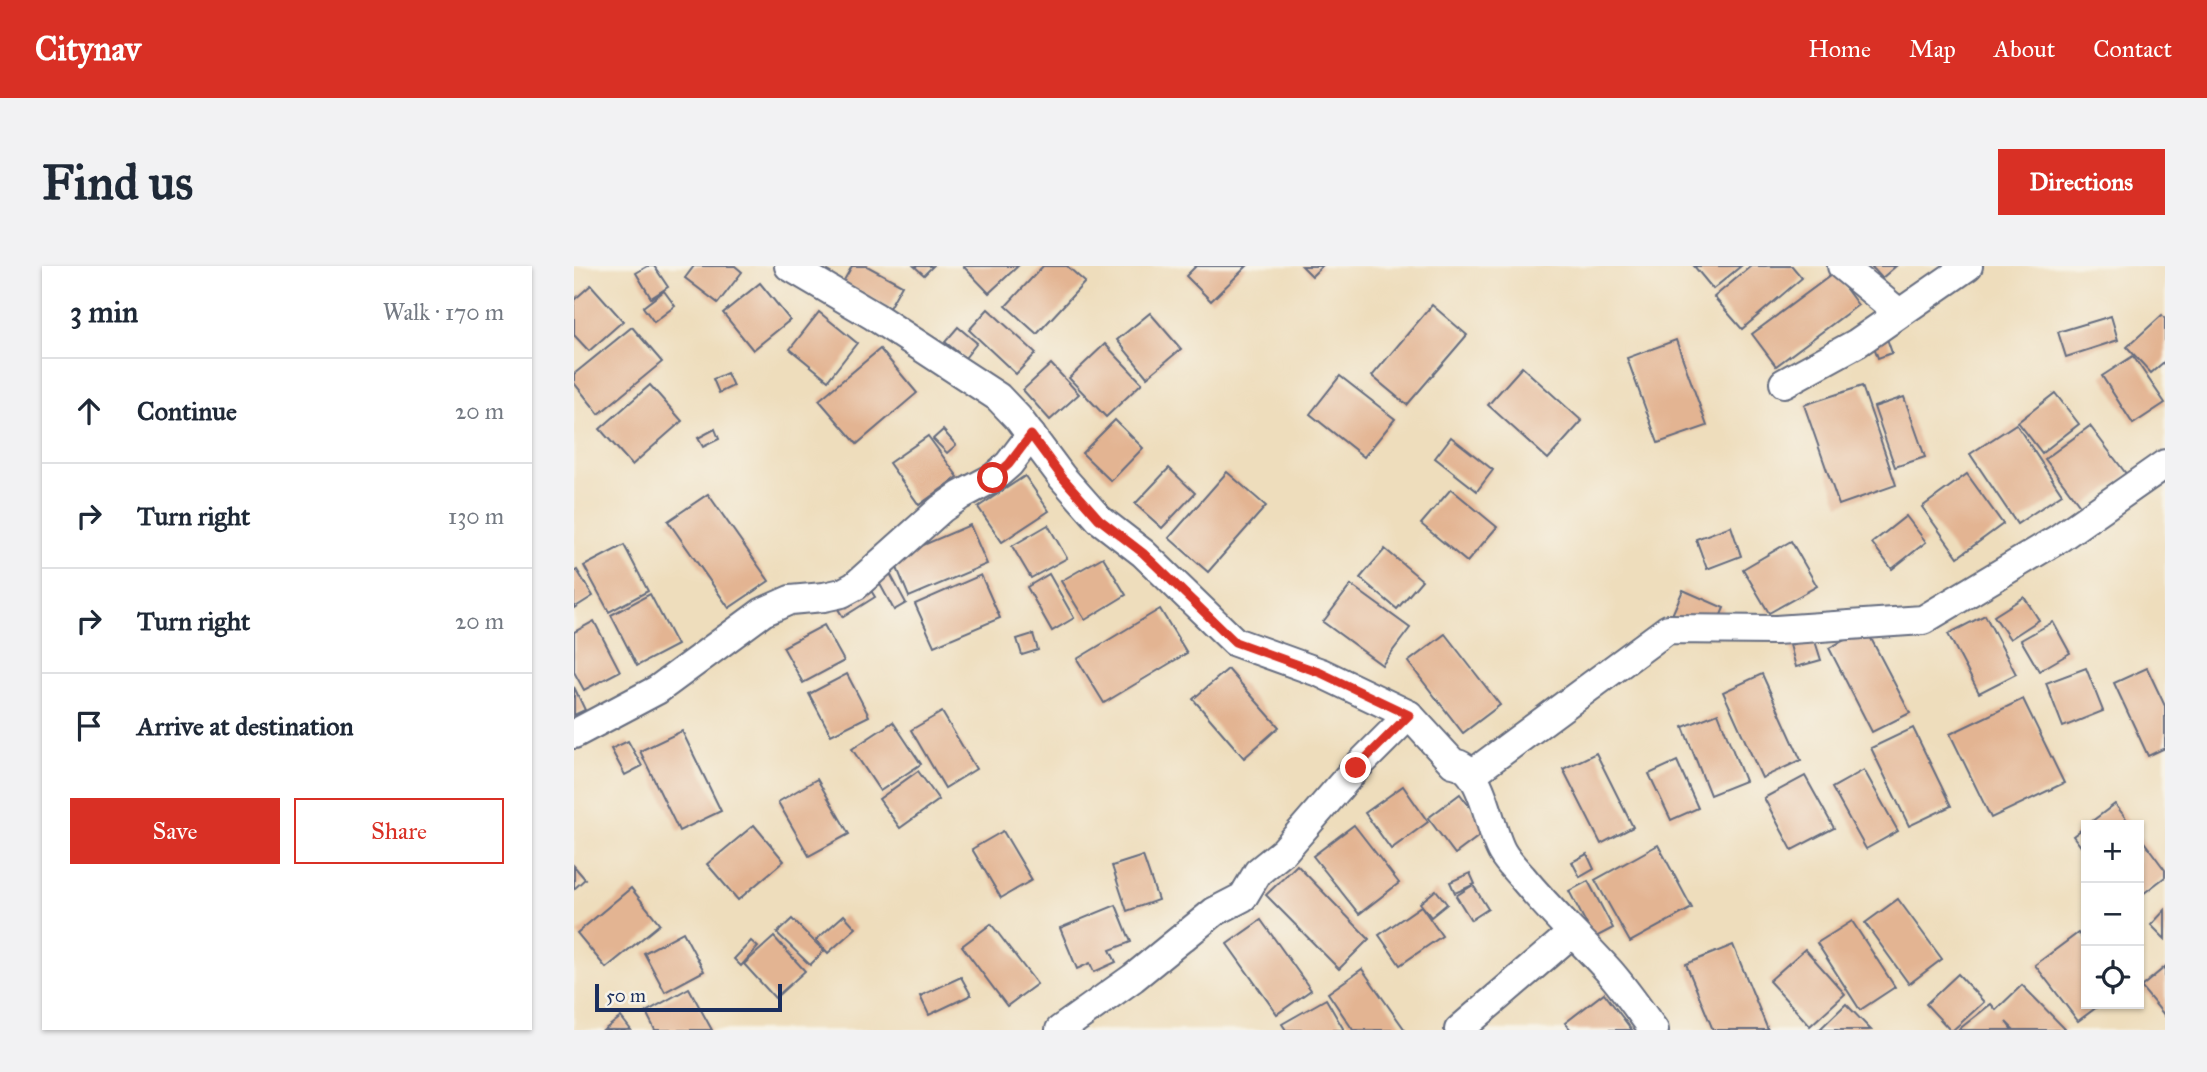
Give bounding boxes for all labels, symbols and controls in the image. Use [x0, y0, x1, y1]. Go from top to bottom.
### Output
text: Citynav [35, 29, 141, 69]
text: Home [1808, 34, 1871, 64]
text: Map [1909, 34, 1956, 64]
text: About [1994, 34, 2055, 64]
text: Contact [2093, 34, 2172, 64]
button: Directions [1998, 149, 2165, 215]
text: Find us [42, 153, 193, 212]
text: 3 min [70, 294, 138, 330]
text: Walk · 170 m [383, 298, 504, 326]
icon: ahead [70, 392, 108, 430]
text: Continue [137, 395, 237, 427]
text: 20 m [455, 397, 504, 425]
route start [977, 462, 1008, 493]
icon: right [70, 497, 108, 535]
text: Turn right [137, 500, 250, 532]
text: 130 m [448, 502, 504, 530]
icon: right [70, 602, 108, 640]
text: Turn right [137, 605, 250, 637]
text: 20 m [455, 607, 504, 635]
icon: arrive [70, 707, 108, 745]
text: Arrive at destination [137, 710, 354, 742]
route end [1340, 752, 1371, 783]
button: Save [70, 798, 280, 864]
button: Share [294, 798, 504, 864]
map controls [2081, 820, 2144, 1009]
button: + [2081, 820, 2144, 883]
button: − [2081, 883, 2144, 946]
button: locate [2081, 946, 2144, 1009]
scale bar [595, 981, 782, 1013]
text: 50 m [606, 984, 646, 1007]

